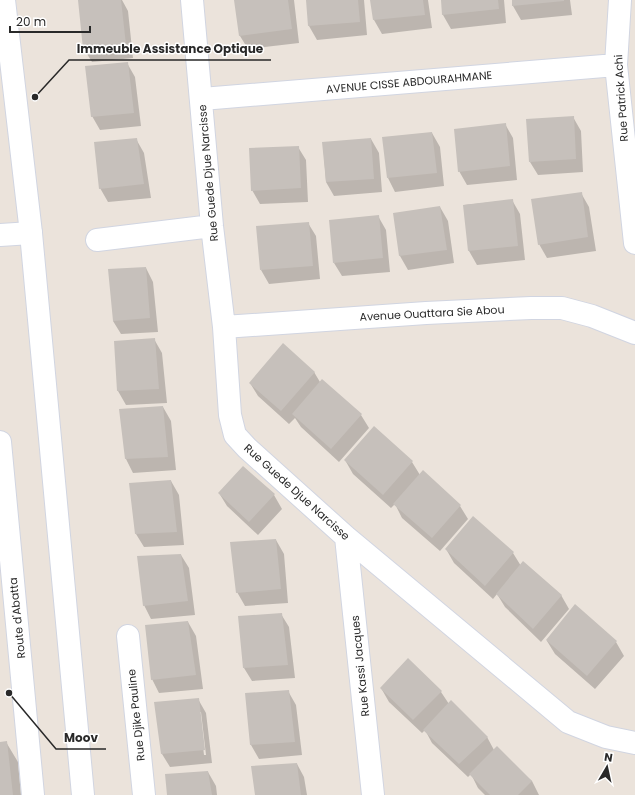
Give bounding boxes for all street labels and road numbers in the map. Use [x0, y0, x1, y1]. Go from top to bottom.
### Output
street label: Rue Patrick Achi [610, 54, 632, 142]
street label: AVENUE CISSE ABDOURAHMANE [325, 67, 493, 97]
street label: Rue Guede Djue Narcisse [194, 104, 222, 242]
street label: Avenue Ouattara Sie Abou [359, 301, 505, 325]
street label: Rue Guede Djue Narcisse [241, 440, 354, 544]
street label: Route d'Abatta [5, 577, 29, 659]
street label: Rue Kassi Jacques [347, 614, 373, 717]
street label: Rue Djike Pauline [123, 668, 149, 762]

